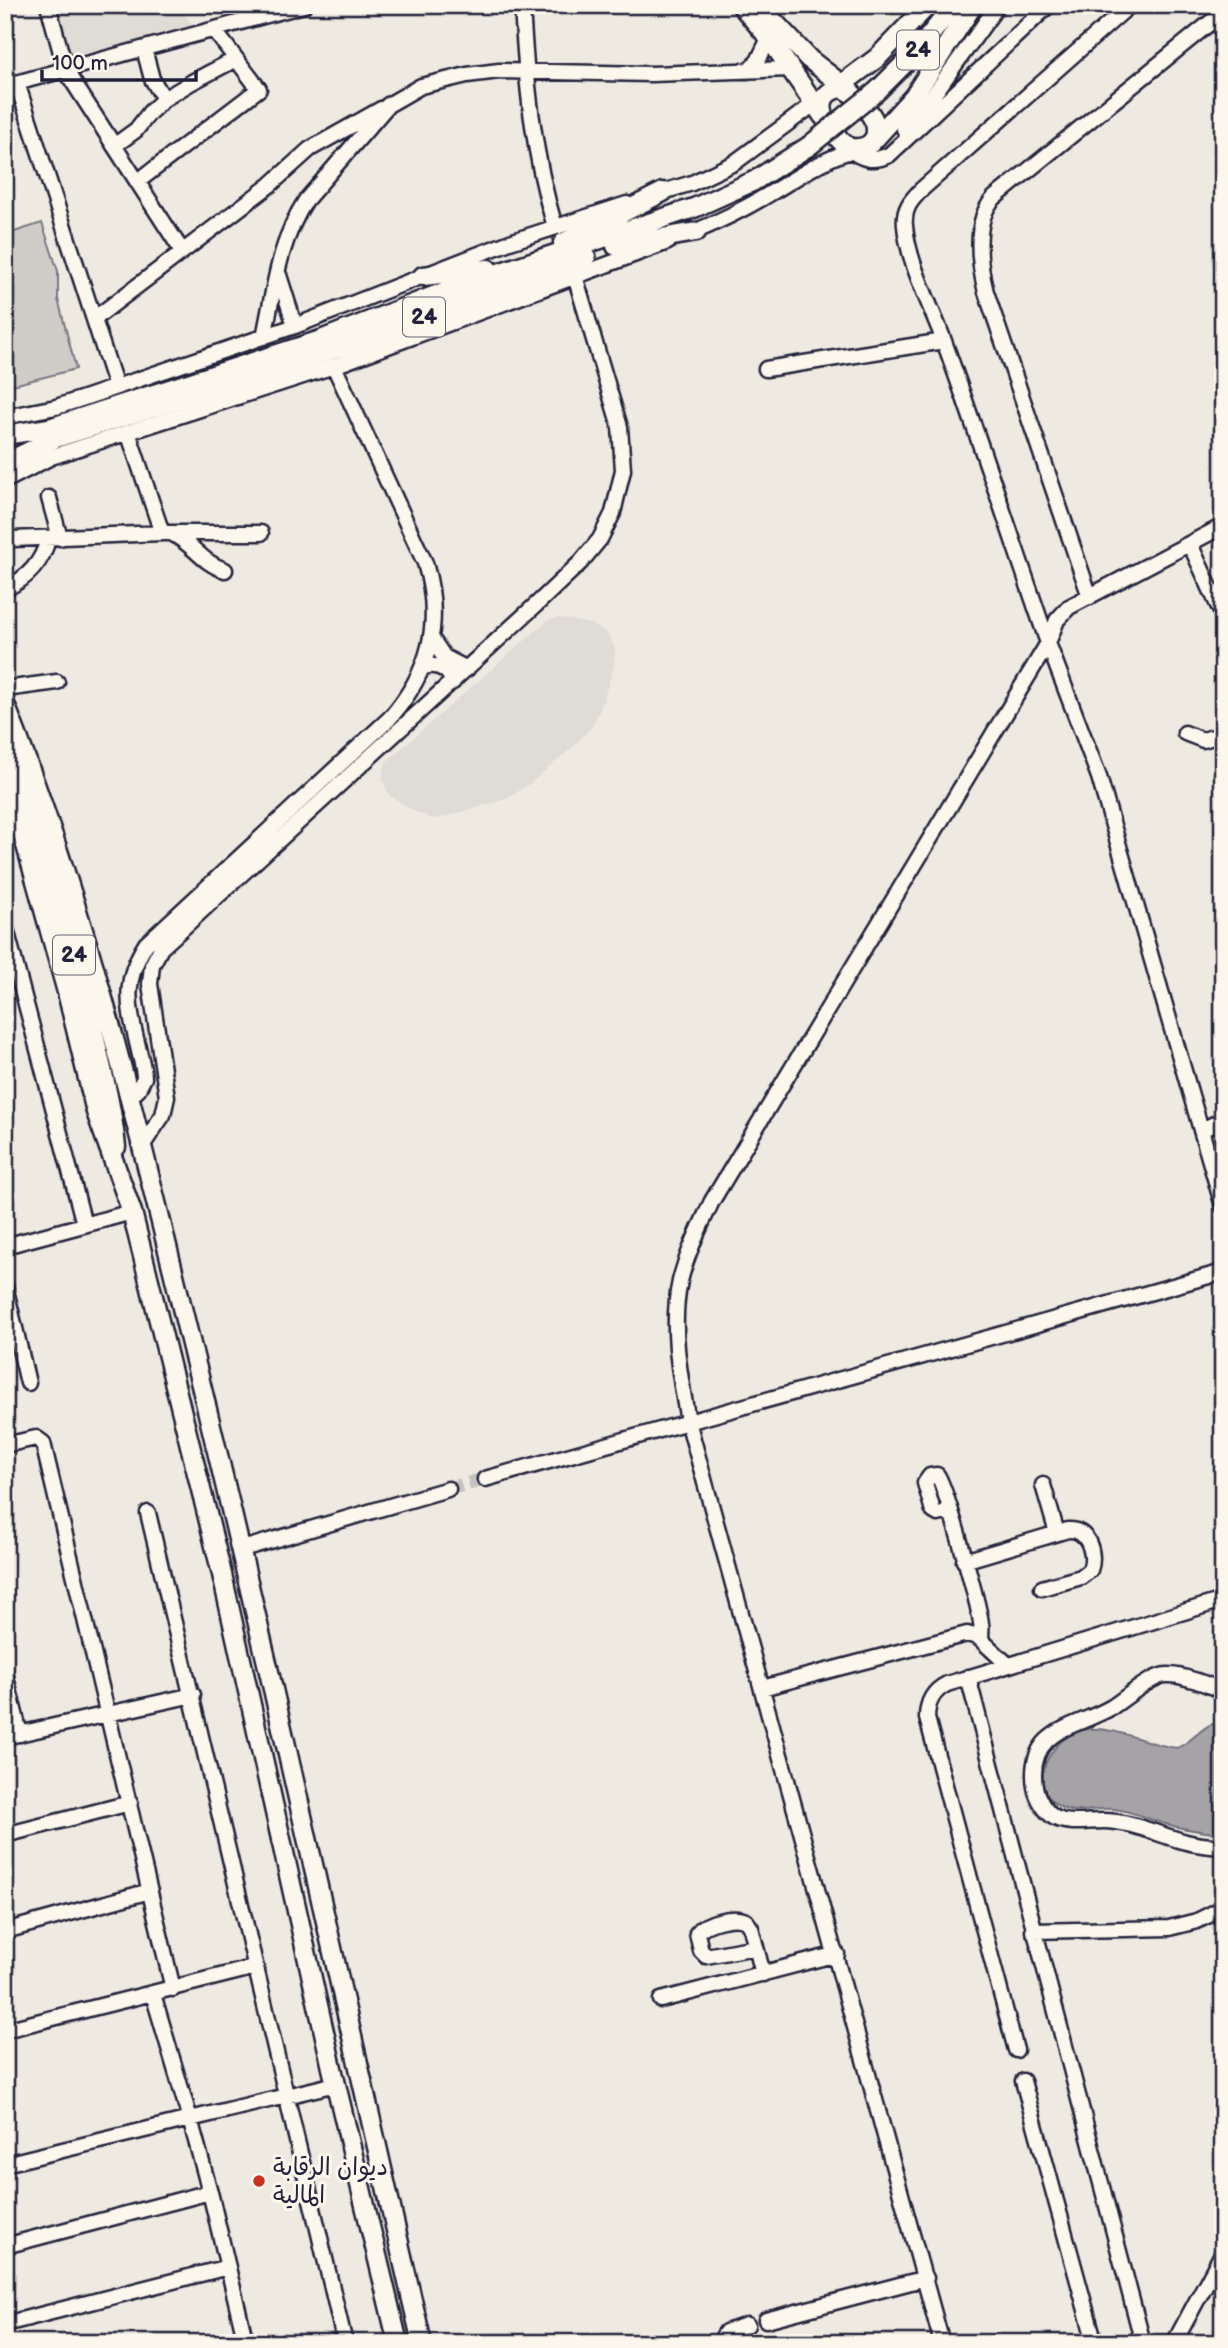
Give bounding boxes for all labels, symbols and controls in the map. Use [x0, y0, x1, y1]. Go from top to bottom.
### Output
road number: 24 [897, 31, 939, 70]
scale bar [42, 38, 196, 82]
text: 100 m [52, 51, 108, 76]
road number: 24 [403, 298, 445, 336]
road number: 24 [53, 936, 95, 974]
place label: ديوان الرقابة المالية [273, 2153, 388, 2210]
marker: ديوان الرقابة المالية [251, 2173, 267, 2189]

